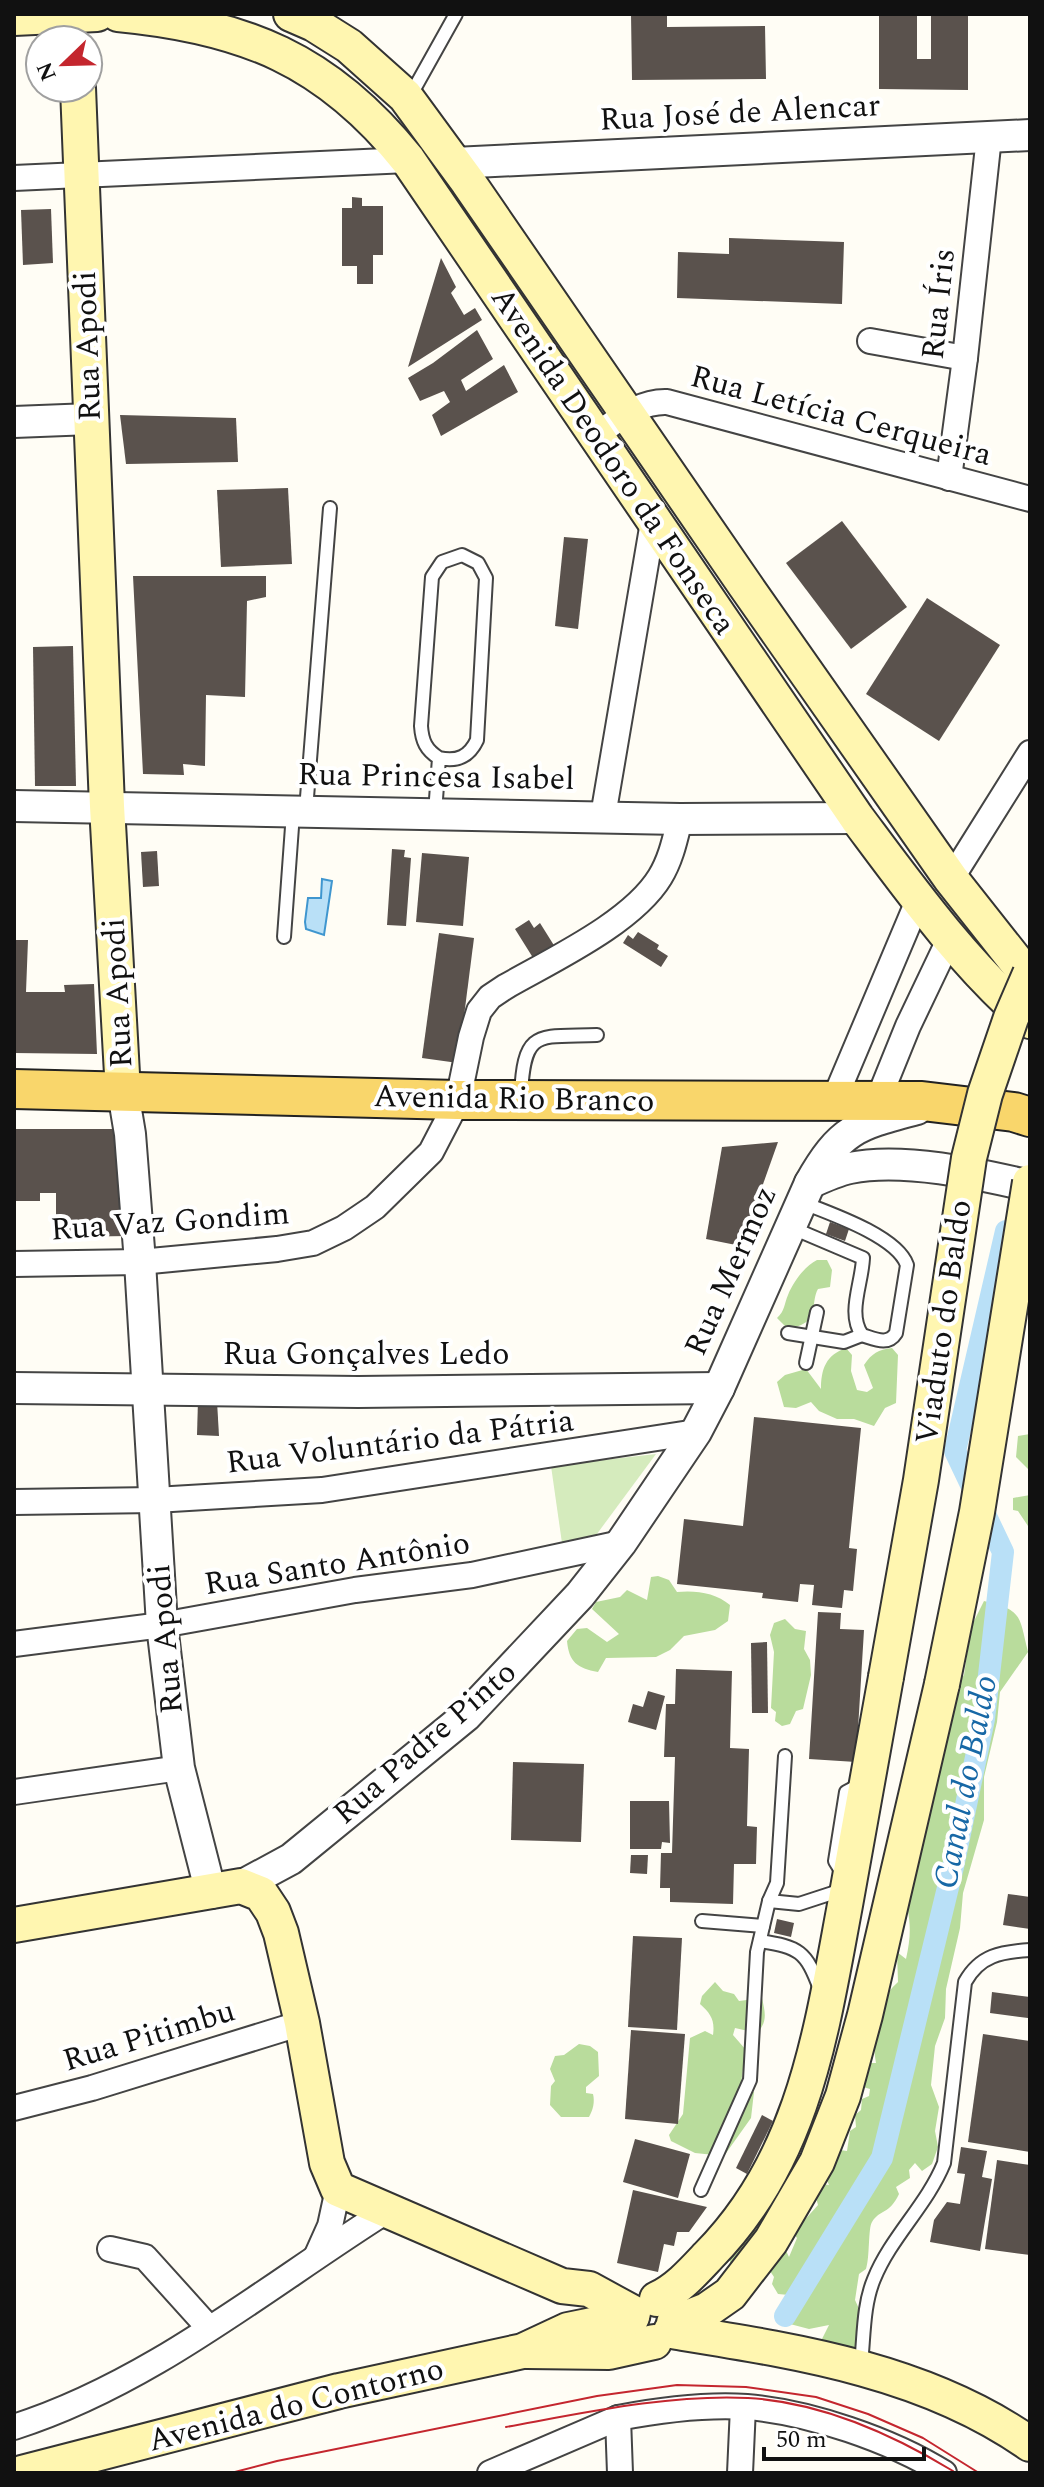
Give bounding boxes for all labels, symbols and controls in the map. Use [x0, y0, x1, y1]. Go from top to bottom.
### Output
north arrow [24, 24, 104, 104]
text: N [28, 56, 66, 86]
street label: Rua José de Alencar [598, 81, 882, 145]
street label: Rua Íris [909, 246, 969, 362]
street label: Rua Apodi [61, 270, 115, 422]
street label: Avenida Deodoro da Fonseca [478, 277, 748, 645]
street label: Rua Letícia Cerqueira [685, 352, 997, 480]
street label: Rua Princesa Isabel [297, 750, 575, 804]
street label: Rua Apodi [90, 917, 146, 1069]
street label: Avenida Rio Branco [373, 1072, 655, 1126]
street label: Rua Mermoz [672, 1178, 790, 1364]
street label: Rua Vaz Gondim [49, 1189, 291, 1255]
street label: Viaduto do Baldo [903, 1197, 985, 1447]
street label: Rua Gonçalves Ledo [222, 1330, 510, 1379]
street label: Rua Voluntário da Pátria [223, 1396, 577, 1488]
street label: Rua Santo Antônio [201, 1519, 473, 1609]
street label: Rua Apodi [135, 1562, 197, 1716]
street label: Rua Padre Pinto [322, 1649, 528, 1837]
water label: Canal do Baldo [920, 1671, 1012, 1893]
street label: Rua Pitimbu [57, 1987, 241, 2085]
street label: Avenida do Contorno [143, 2345, 449, 2465]
scale bar [764, 2411, 924, 2461]
text: 50 m [776, 2422, 827, 2458]

